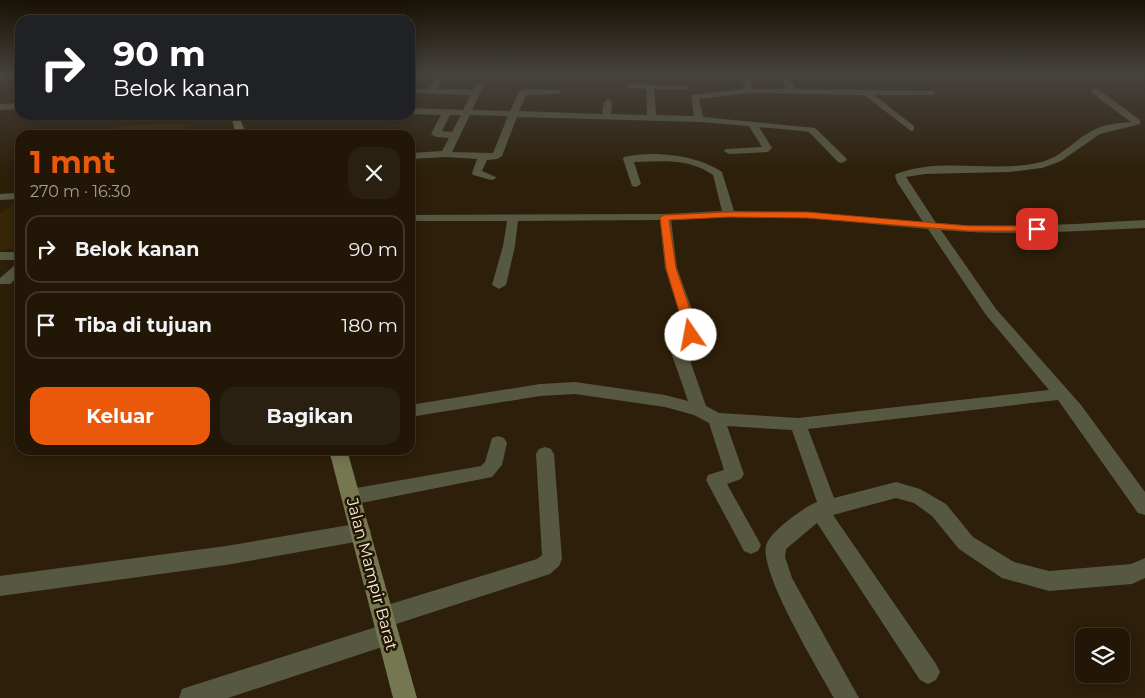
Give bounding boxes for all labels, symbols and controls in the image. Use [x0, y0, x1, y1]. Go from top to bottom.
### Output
text: 90 m [113, 32, 206, 75]
icon: right [30, 35, 95, 100]
text: Belok kanan [113, 75, 250, 102]
text: 1 mnt [30, 144, 116, 181]
button: close [348, 147, 400, 199]
text: 270 m · 16:30 [30, 182, 131, 201]
pin [1016, 208, 1058, 250]
icon: arrive [1023, 215, 1051, 243]
icon: right [32, 235, 60, 263]
text: Belok kanan [75, 238, 199, 261]
text: 90 m [349, 238, 398, 261]
position arrow [664, 308, 716, 360]
icon: arrive [32, 311, 60, 339]
text: Tiba di tujuan [75, 314, 212, 337]
text: 180 m [341, 314, 398, 337]
button: Keluar [30, 387, 210, 445]
button: Bagikan [220, 387, 400, 445]
street label: Jalan Mampir Barat [342, 495, 402, 653]
map controls [1075, 628, 1130, 683]
button: layers [1075, 628, 1130, 683]

